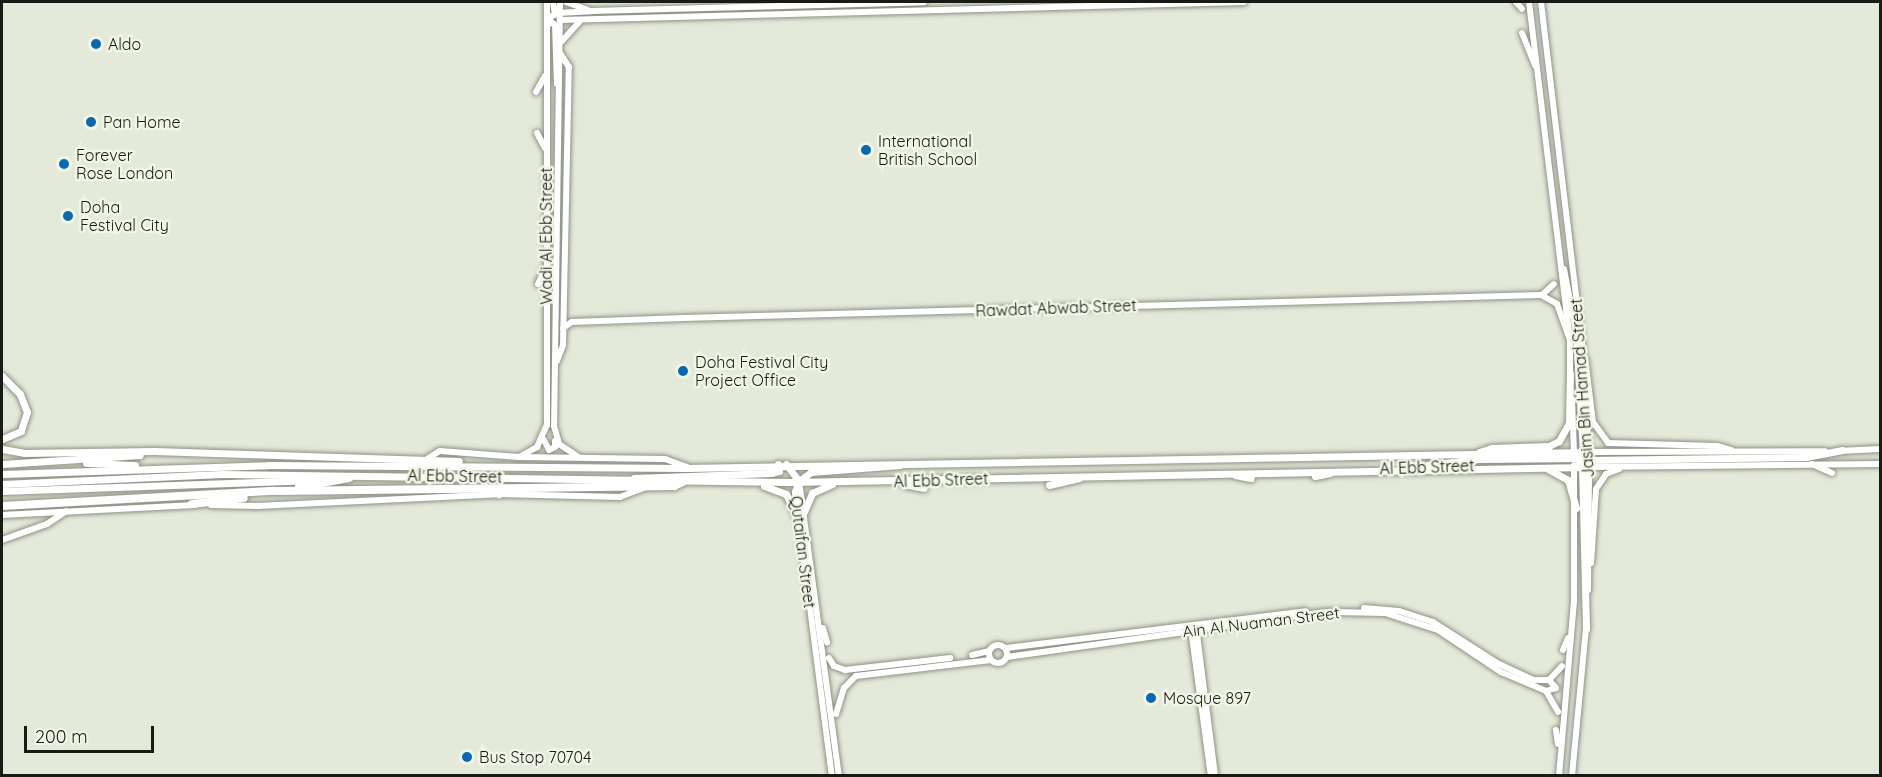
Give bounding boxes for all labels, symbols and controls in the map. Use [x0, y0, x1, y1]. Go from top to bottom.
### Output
place label: Aldo [108, 34, 141, 54]
marker: Aldo [89, 37, 103, 51]
place label: Pan Home [103, 112, 181, 132]
marker: Pan Home [84, 115, 98, 129]
place label: International British School [878, 131, 977, 169]
marker: International British School [859, 143, 873, 157]
place label: Forever Rose London [76, 145, 173, 183]
marker: Forever Rose London [57, 157, 71, 171]
street label: Wadi Al Ebb Street [536, 167, 556, 305]
place label: Doha Festival City [80, 197, 169, 235]
marker: Doha Festival City [61, 209, 75, 223]
street label: Rawdat Abwab Street [975, 296, 1137, 320]
street label: Jasim Bin Hamad Street [1566, 298, 1598, 478]
place label: Doha Festival City Project Office [695, 352, 828, 390]
marker: Doha Festival City Project Office [676, 364, 690, 378]
street label: Al Ebb Street [1379, 456, 1475, 478]
street label: Al Ebb Street [407, 466, 503, 486]
street label: Al Ebb Street [893, 469, 989, 491]
street label: Qutaifan Street [787, 495, 819, 609]
street label: Ain Al Nuaman Street [1181, 603, 1341, 641]
place label: Mosque 897 [1163, 688, 1251, 708]
marker: Mosque 897 [1144, 691, 1158, 705]
scale bar [27, 714, 158, 752]
text: 200 m [35, 725, 88, 748]
place label: Bus Stop 70704 [479, 747, 591, 767]
marker: Bus Stop 70704 [460, 750, 474, 764]

